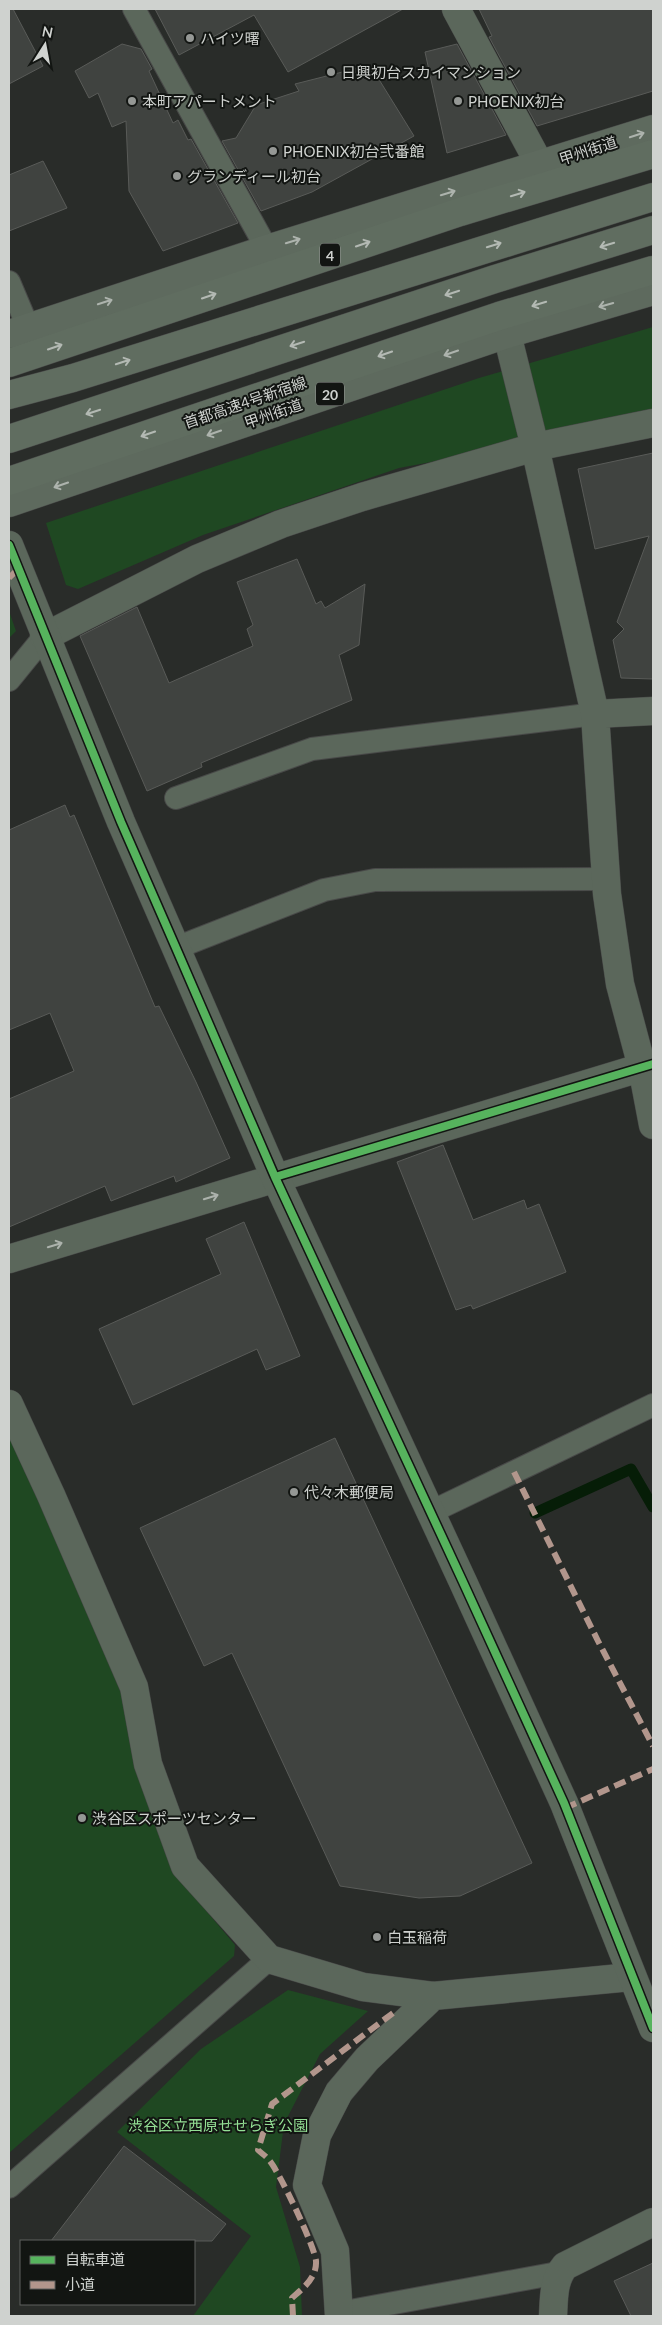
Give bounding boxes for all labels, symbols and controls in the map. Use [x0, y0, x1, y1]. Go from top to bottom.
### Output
north arrow [20, 20, 70, 70]
text: N [41, 22, 54, 41]
place label: ハイツ曙 [200, 29, 260, 47]
marker: ハイツ曙 [184, 32, 196, 44]
place label: 日興初台スカイマンション [341, 63, 521, 81]
marker: 日興初台スカイマンション [325, 66, 337, 78]
place label: 本町アパートメント [142, 92, 277, 110]
place label: PHOENIX初台 [468, 92, 565, 110]
marker: 本町アパートメント [126, 95, 138, 107]
marker: PHOENIX初台 [452, 95, 464, 107]
one-way arrow [628, 129, 644, 139]
street label: 甲州街道 [557, 132, 619, 168]
place label: PHOENIX初台弐番館 [283, 142, 425, 160]
marker: PHOENIX初台弐番館 [267, 145, 279, 157]
place label: グランディール初台 [187, 167, 321, 185]
marker: グランディール初台 [171, 170, 183, 182]
one-way arrow [440, 188, 456, 198]
one-way arrow [509, 189, 525, 199]
one-way arrow [284, 235, 300, 245]
one-way arrow [355, 239, 370, 248]
one-way arrow [486, 240, 502, 250]
one-way arrow [599, 240, 615, 250]
road number: 4 [320, 244, 340, 266]
one-way arrow [444, 289, 460, 299]
one-way arrow [201, 291, 216, 300]
one-way arrow [96, 297, 112, 306]
one-way arrow [532, 299, 548, 309]
one-way arrow [599, 300, 615, 310]
one-way arrow [290, 340, 306, 349]
one-way arrow [47, 342, 63, 352]
one-way arrow [443, 348, 459, 358]
one-way arrow [377, 350, 393, 360]
one-way arrow [114, 357, 130, 366]
street label: 首都高速4号新宿線 [181, 373, 309, 431]
road number: 20 [316, 382, 344, 406]
street label: 甲州街道 [242, 395, 304, 431]
one-way arrow [85, 407, 101, 417]
one-way arrow [207, 429, 223, 438]
one-way arrow [141, 430, 156, 439]
one-way arrow [53, 481, 69, 490]
one-way arrow [202, 1192, 218, 1202]
one-way arrow [47, 1239, 63, 1249]
place label: 代々木郵便局 [304, 1483, 394, 1501]
marker: 代々木郵便局 [288, 1486, 300, 1498]
place label: 渋谷区スポーツセンター [92, 1809, 257, 1827]
marker: 渋谷区スポーツセンター [76, 1812, 88, 1824]
place label: 白玉稲荷 [387, 1928, 447, 1946]
marker: 白玉稲荷 [371, 1931, 383, 1943]
park label: 渋谷区立西原せせらぎ公園 [128, 2116, 308, 2134]
legend [20, 2240, 195, 2305]
text: 自転車道 [65, 2250, 125, 2268]
text: 小道 [65, 2275, 95, 2293]

